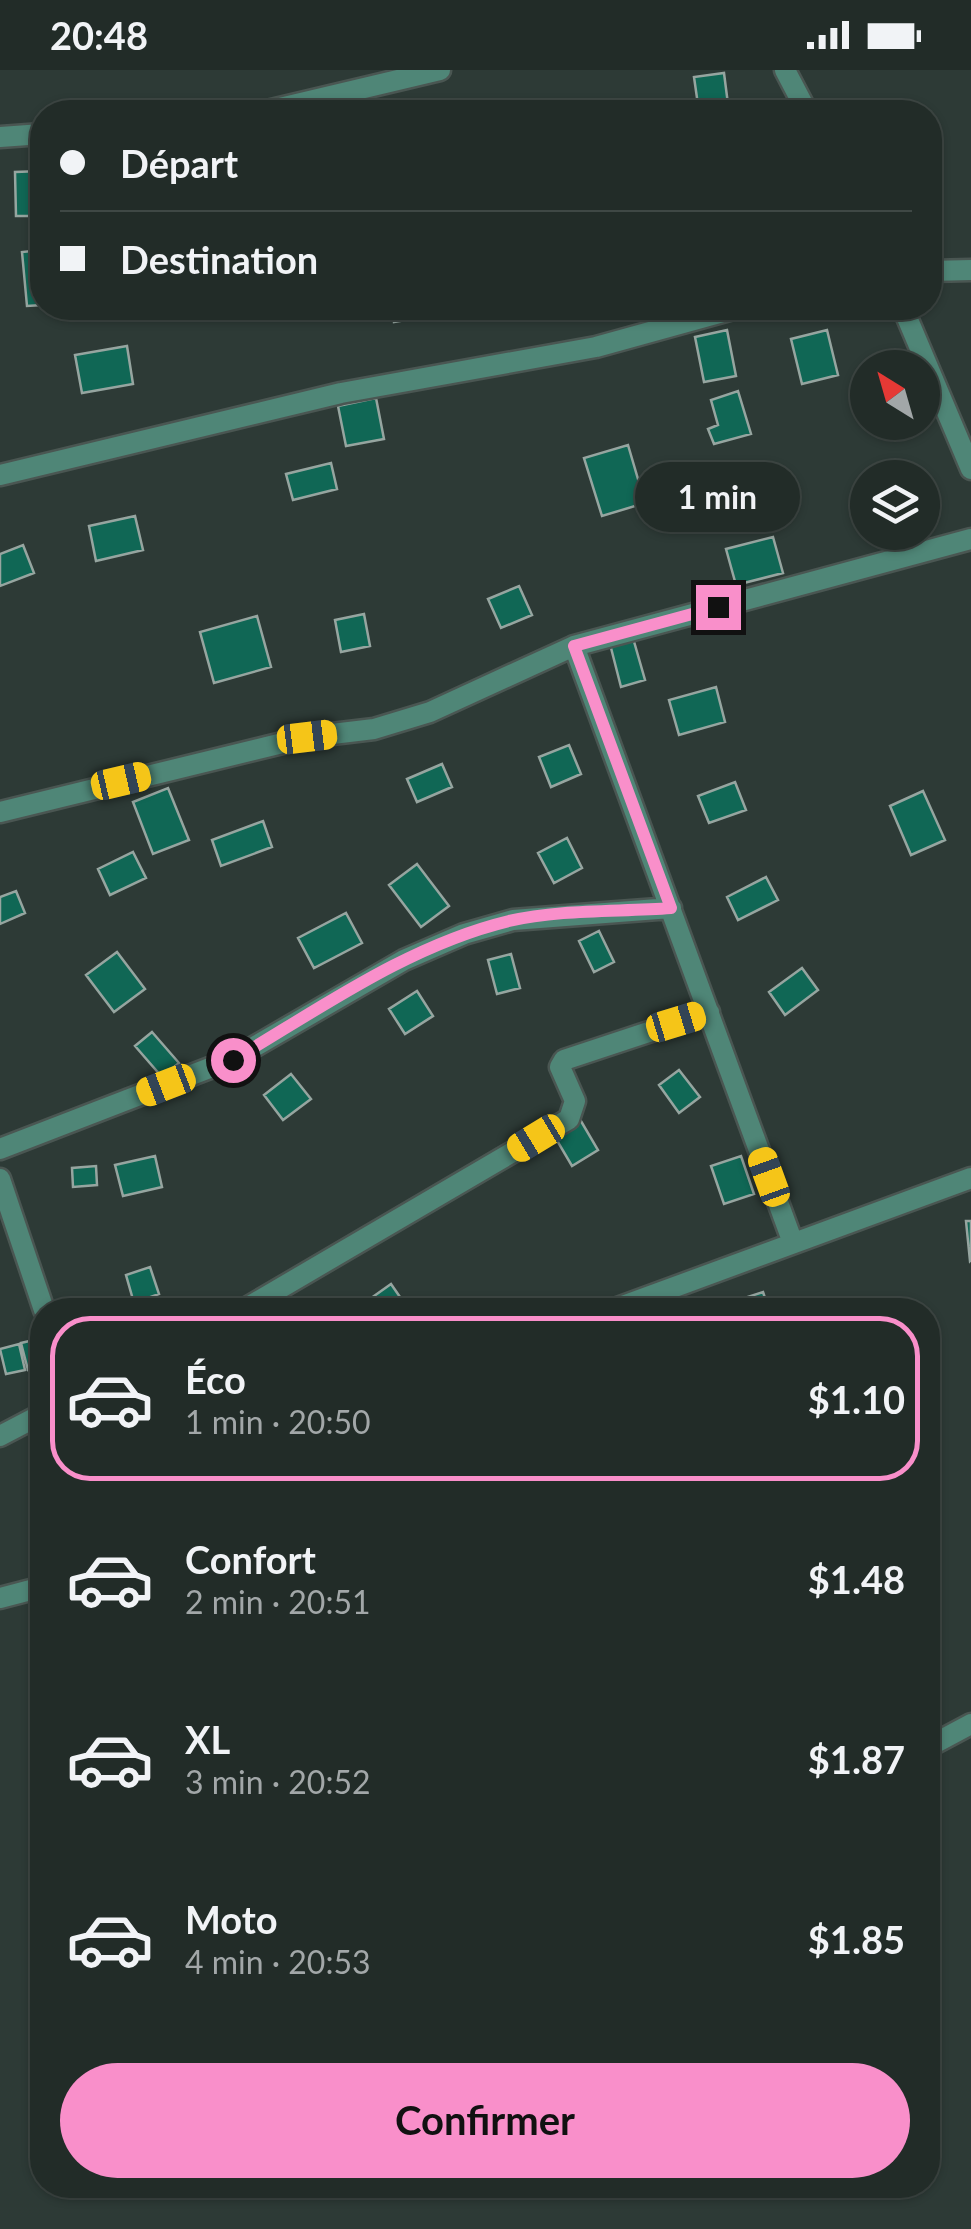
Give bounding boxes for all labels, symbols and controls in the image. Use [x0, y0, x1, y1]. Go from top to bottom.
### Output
text: 20:48 [50, 12, 148, 58]
text: Départ [120, 140, 238, 186]
text: Destination [120, 236, 318, 282]
north arrow [850, 350, 940, 440]
map controls [850, 350, 940, 550]
button: layers [850, 460, 940, 550]
callout: 1 min [636, 462, 800, 532]
text: 1 min [678, 477, 757, 516]
route end [696, 585, 741, 630]
car [275, 718, 339, 756]
car [88, 760, 154, 802]
car [643, 999, 709, 1045]
route start [211, 1038, 256, 1083]
car [133, 1060, 199, 1110]
car [503, 1110, 569, 1166]
car [745, 1144, 793, 1210]
icon: car [65, 1354, 155, 1444]
text: Éco [185, 1356, 246, 1402]
text: $1.10 [808, 1376, 905, 1422]
text: 1 min · 20:50 [185, 1402, 371, 1441]
icon: car [65, 1534, 155, 1624]
text: Confort [185, 1536, 316, 1582]
text: $1.48 [808, 1556, 905, 1602]
text: 2 min · 20:51 [185, 1582, 371, 1621]
icon: car [65, 1714, 155, 1804]
text: XL [185, 1716, 230, 1762]
text: $1.87 [808, 1736, 905, 1782]
text: 3 min · 20:52 [185, 1762, 371, 1801]
icon: car [65, 1894, 155, 1984]
text: Moto [185, 1896, 278, 1942]
text: $1.85 [808, 1916, 905, 1962]
text: 4 min · 20:53 [185, 1942, 371, 1981]
button: Confirmer [60, 2063, 910, 2178]

